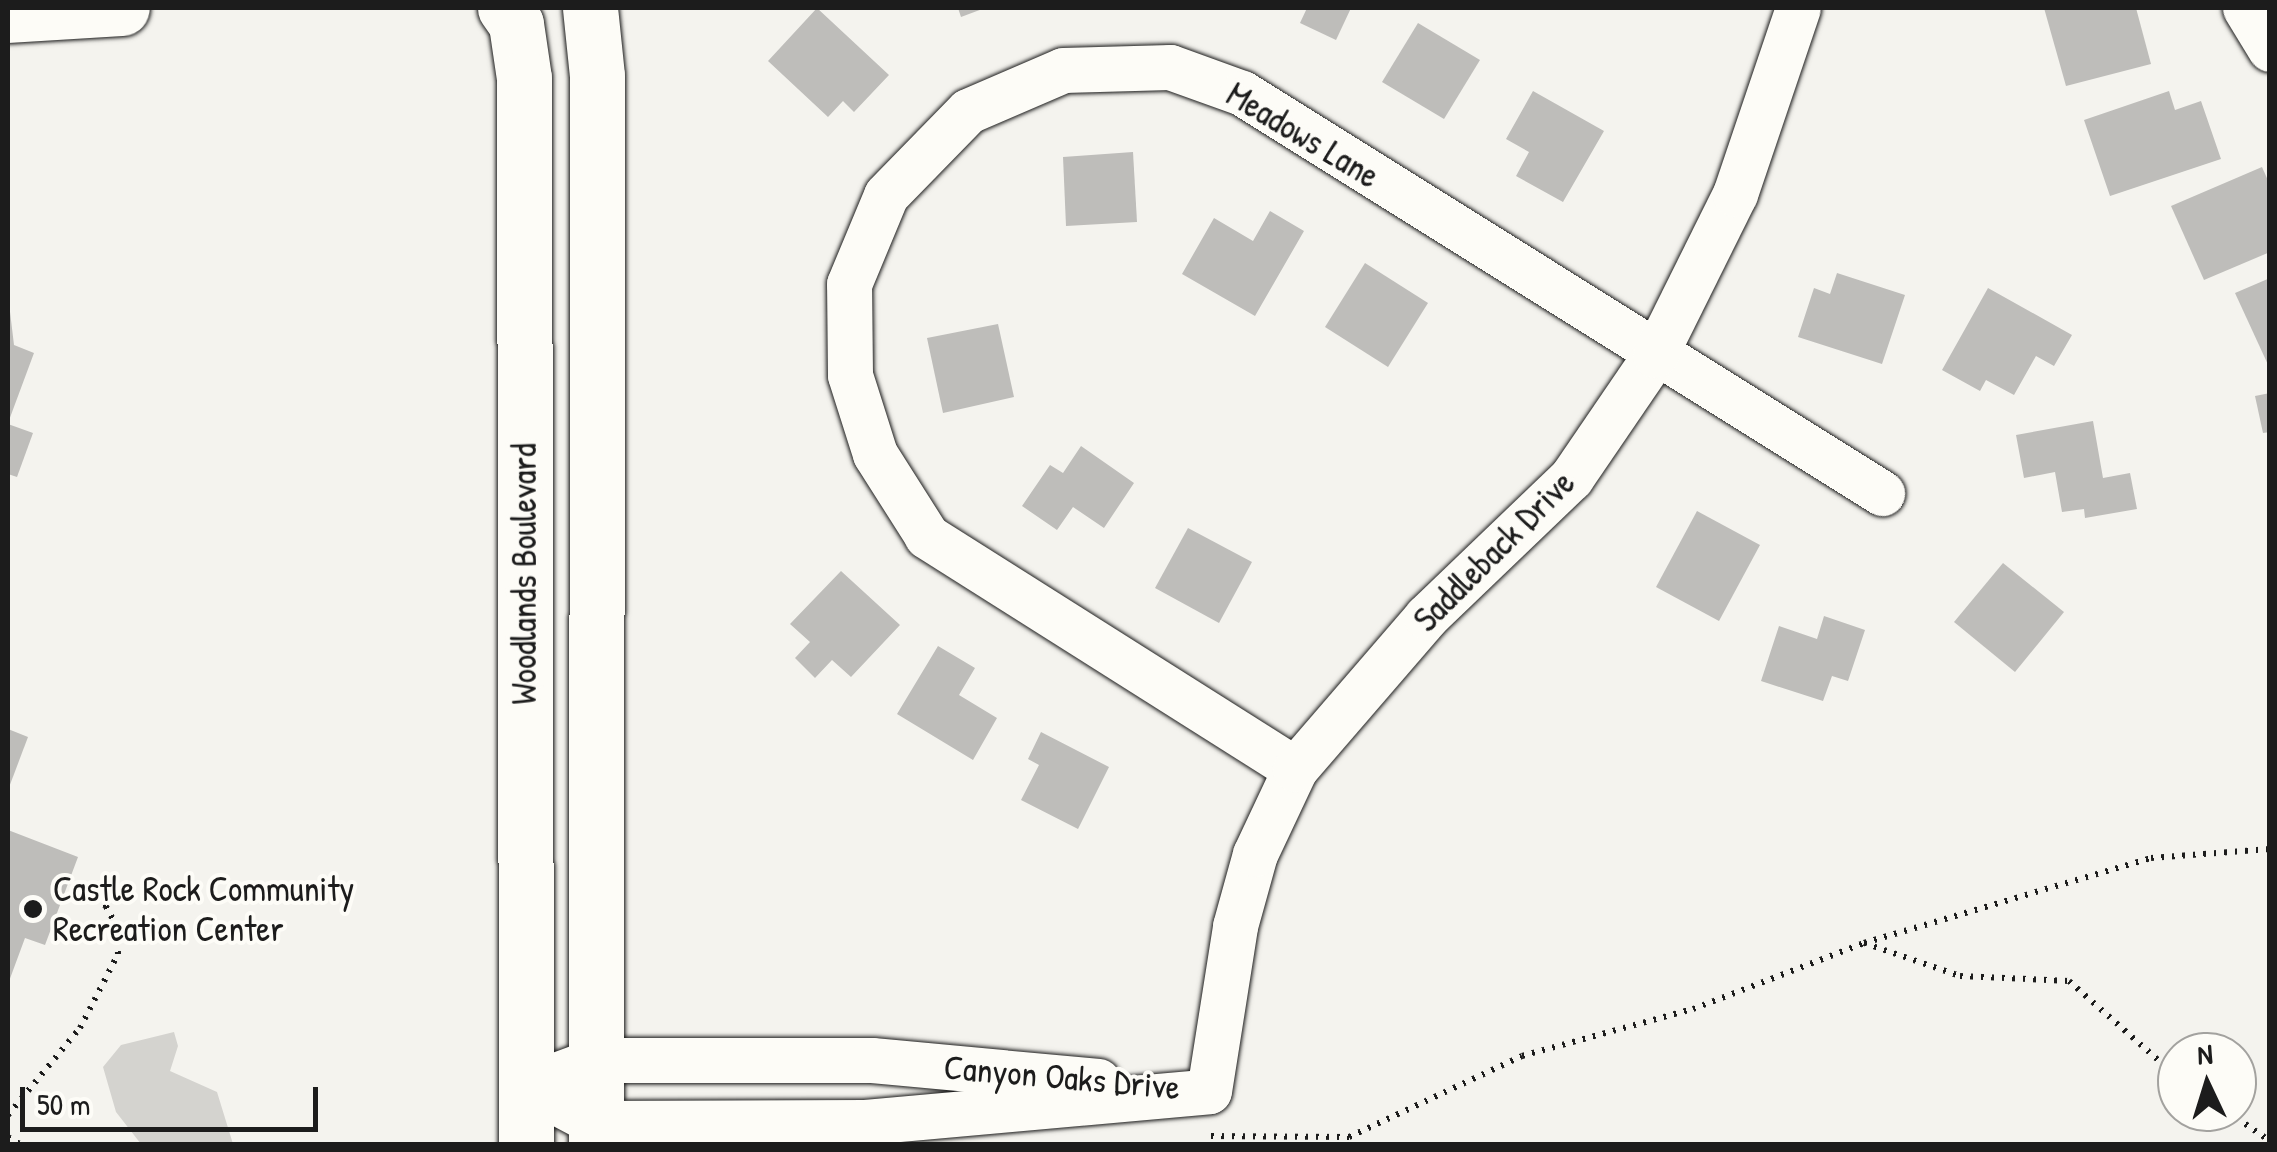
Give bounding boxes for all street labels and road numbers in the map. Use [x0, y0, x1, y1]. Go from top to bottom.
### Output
street label: Meadows Lane [1219, 73, 1387, 197]
street label: Woodlands Boulevard [503, 443, 545, 705]
street label: Saddleback Drive [1405, 462, 1583, 640]
street label: Canyon Oaks Drive [942, 1046, 1182, 1108]

